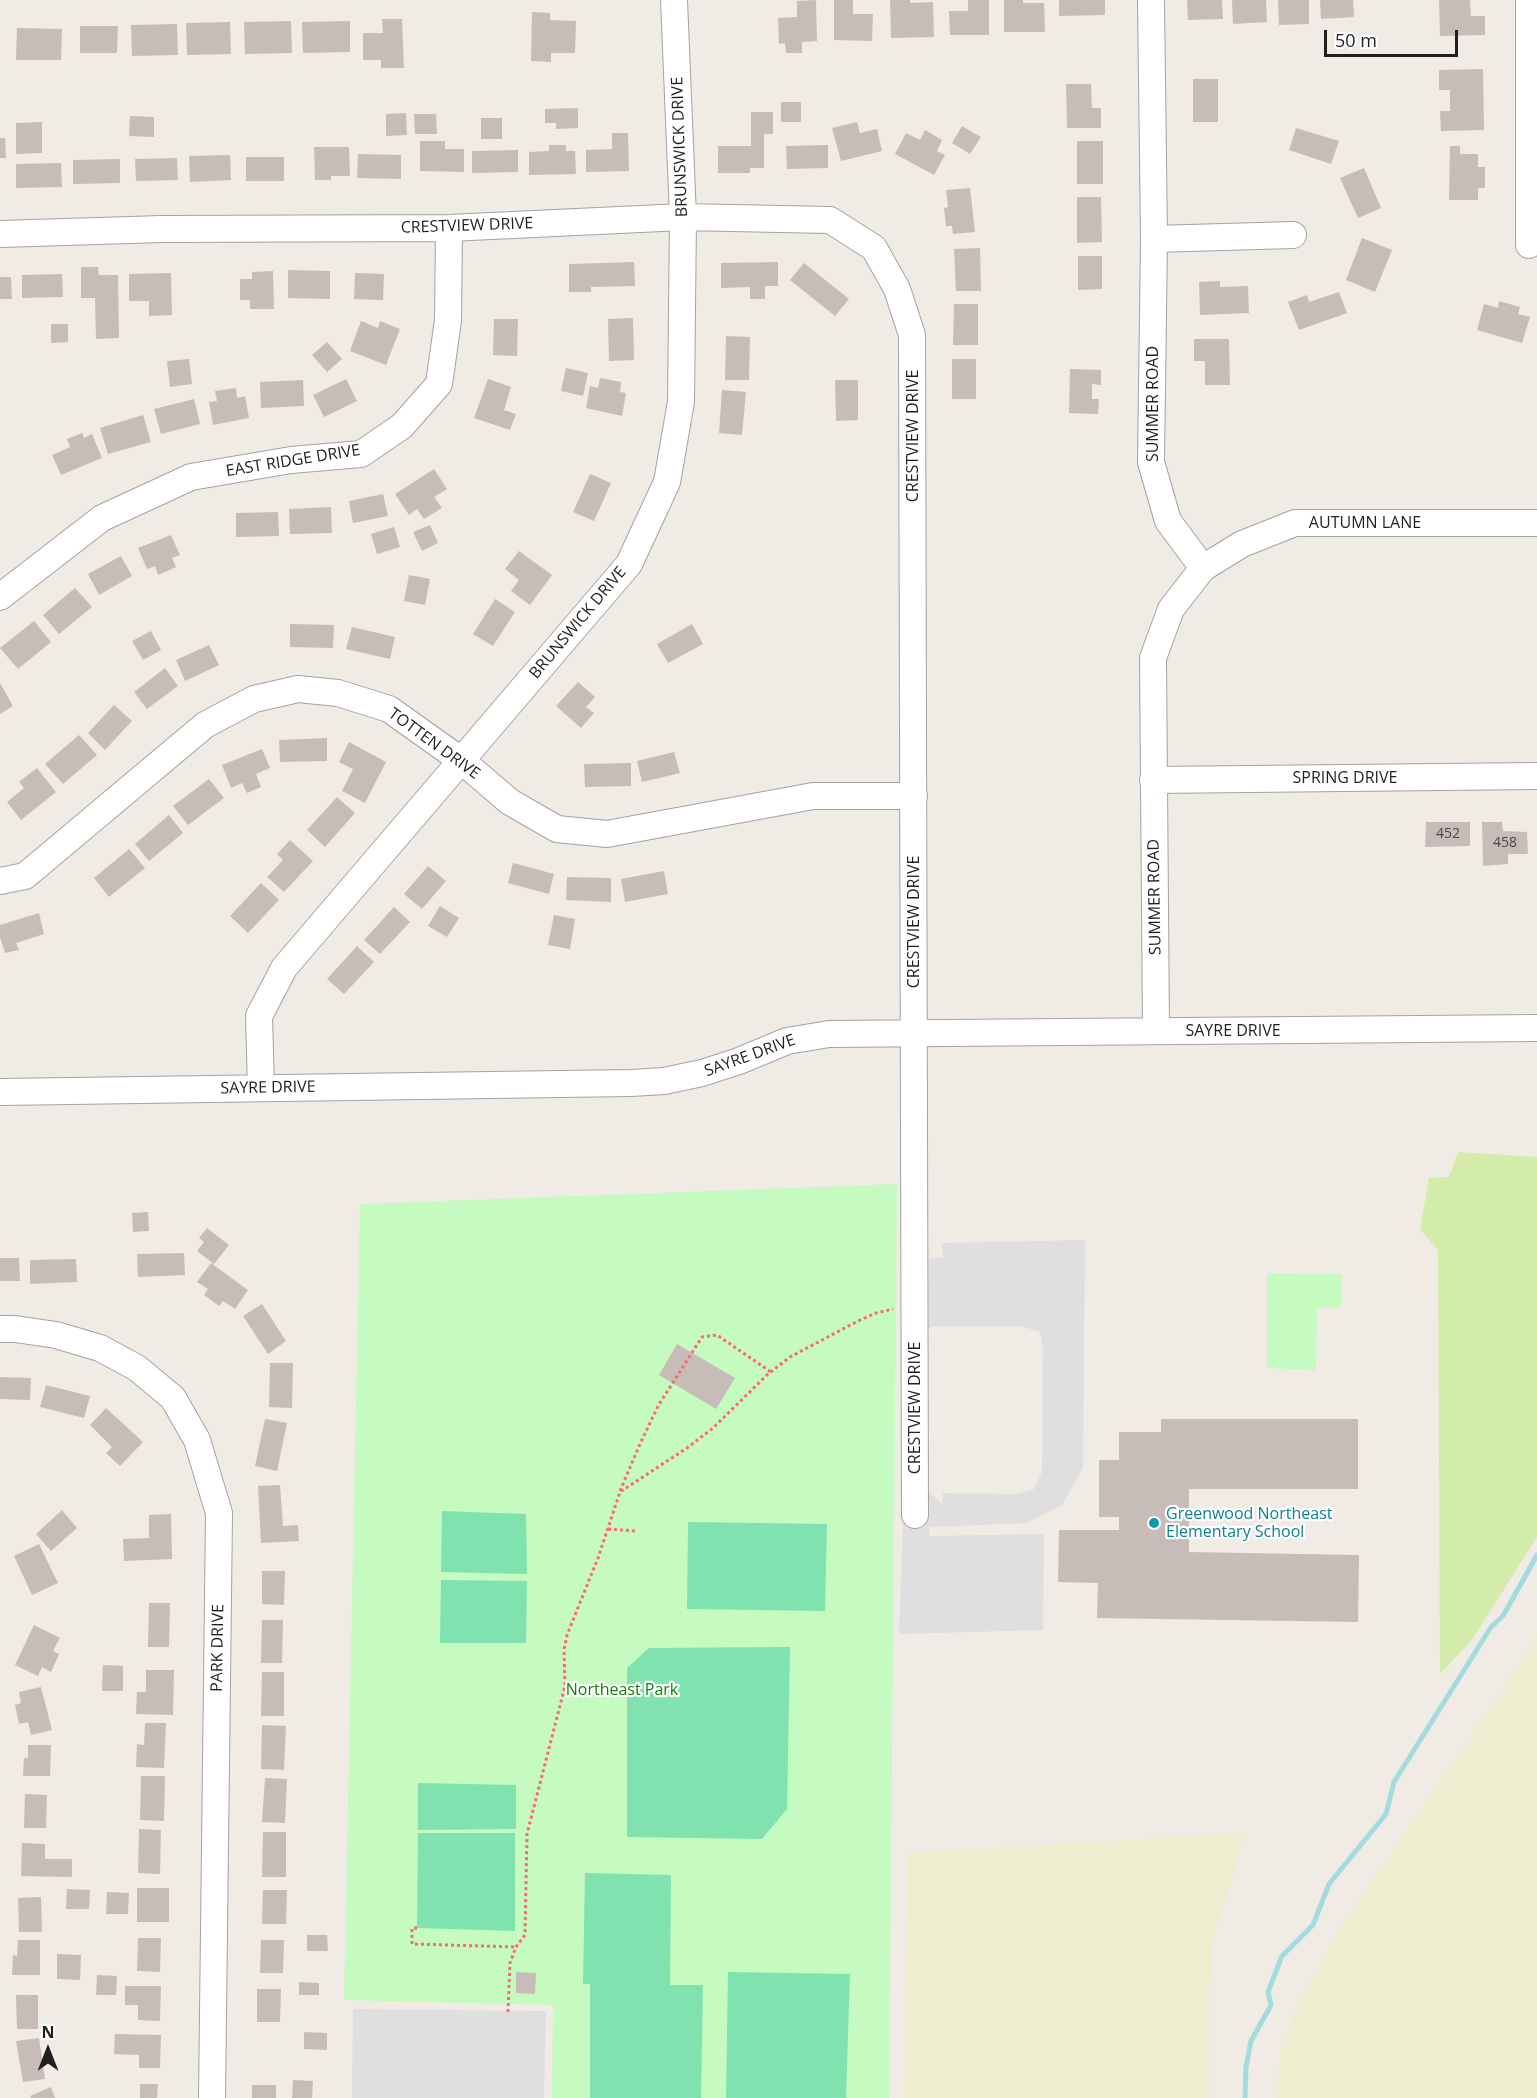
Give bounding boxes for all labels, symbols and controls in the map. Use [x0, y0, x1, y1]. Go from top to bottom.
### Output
scale bar [1327, 18, 1460, 56]
text: 50 m [1335, 28, 1377, 52]
street label: BRUNSWICK DRIVE [668, 77, 692, 217]
street label: CRESTVIEW DRIVE [400, 214, 534, 238]
street label: SUMMER ROAD [1143, 346, 1163, 462]
street label: CRESTVIEW DRIVE [903, 370, 923, 502]
street label: EAST RIDGE DRIVE [224, 441, 362, 481]
street label: AUTUMN LANE [1309, 513, 1421, 533]
street label: BRUNSWICK DRIVE [526, 563, 630, 683]
street label: TOTTEN DRIVE [385, 704, 483, 784]
street label: SPRING DRIVE [1293, 768, 1397, 788]
house number: 452 [1436, 826, 1460, 842]
house number: 458 [1493, 835, 1517, 851]
street label: SUMMER ROAD [1144, 839, 1166, 955]
street label: CRESTVIEW DRIVE [904, 856, 924, 988]
street label: SAYRE DRIVE [1185, 1021, 1281, 1041]
street label: SAYRE DRIVE [702, 1031, 798, 1081]
street label: SAYRE DRIVE [220, 1078, 316, 1098]
street label: CRESTVIEW DRIVE [905, 1342, 925, 1474]
place label: Greenwood Northeast Elementary School [1166, 1504, 1332, 1542]
marker: Greenwood Northeast Elementary School [1147, 1516, 1161, 1530]
street label: PARK DRIVE [208, 1604, 228, 1692]
park label: Northeast Park [566, 1680, 678, 1700]
north arrow [18, 2020, 78, 2080]
text: N [41, 2021, 55, 2043]

